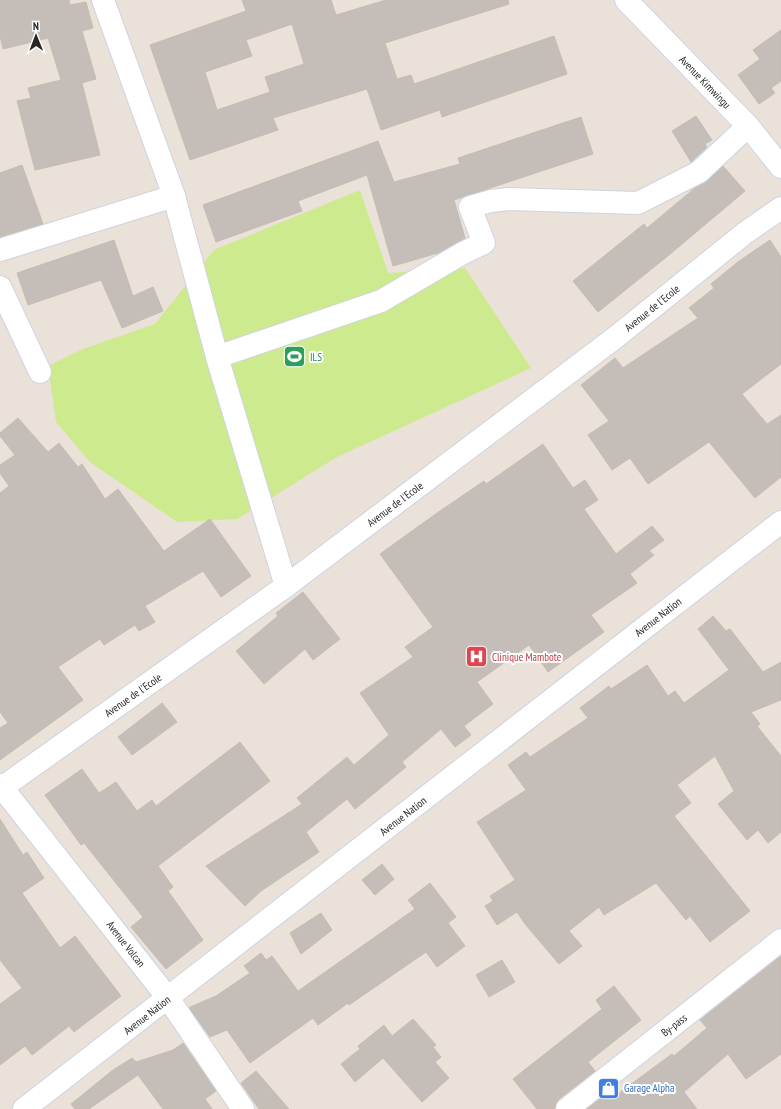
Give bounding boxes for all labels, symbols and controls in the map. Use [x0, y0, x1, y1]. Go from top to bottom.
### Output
north arrow [16, 16, 56, 56]
text: N [33, 19, 39, 33]
street label: Avenue Kimwingu [676, 53, 734, 112]
street label: Avenue de l'Ecole [622, 281, 683, 334]
sports icon: ILS [281, 344, 307, 370]
place label: ILS [310, 350, 322, 364]
street label: Avenue de l'Ecole [364, 478, 426, 530]
street label: Avenue Nation [632, 594, 684, 640]
hospital icon: Clinique Mambote [464, 644, 490, 670]
place label: Clinique Mambote [492, 650, 562, 664]
street label: Avenue de l'Ecole [102, 670, 165, 720]
street label: Avenue Nation [377, 793, 429, 839]
street label: Avenue Volcan [104, 918, 149, 970]
street label: Avenue Nation [121, 992, 173, 1038]
street label: By-pass [658, 1010, 690, 1039]
shop icon: Garage Alpha [596, 1075, 622, 1101]
place label: Garage Alpha [624, 1081, 674, 1095]

